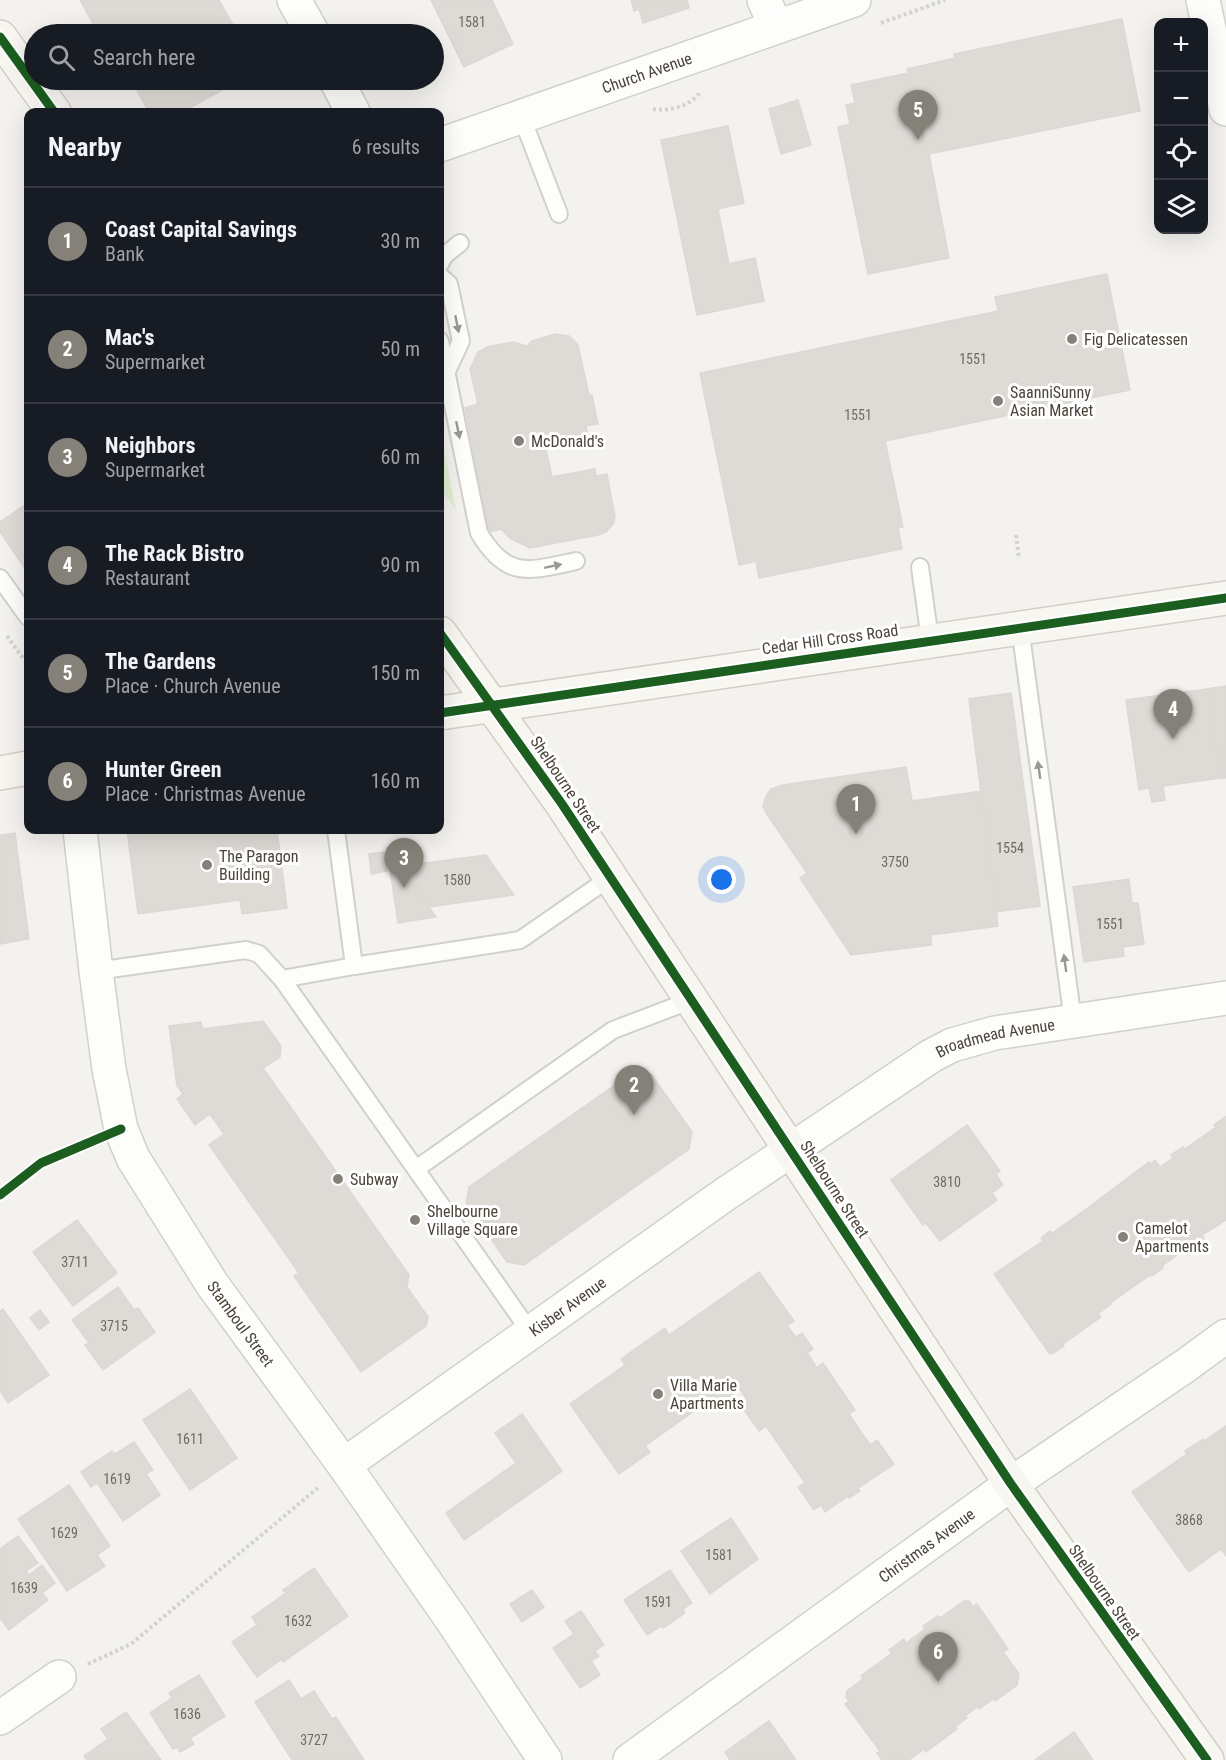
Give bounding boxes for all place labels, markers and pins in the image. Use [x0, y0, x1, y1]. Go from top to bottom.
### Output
pin: 5 [898, 90, 938, 140]
place label: Fig Delicatessen [1084, 330, 1188, 349]
marker: Fig Delicatessen [1065, 332, 1079, 346]
place label: SaanniSunny Asian Market [1010, 383, 1093, 420]
marker: SaanniSunny Asian Market [991, 394, 1005, 408]
place label: McDonald's [531, 432, 604, 451]
marker: McDonald's [512, 434, 526, 448]
pin: 4 [1154, 690, 1192, 739]
pin: 1 [836, 784, 876, 834]
pin: 3 [384, 838, 424, 888]
place label: The Paragon Building [219, 847, 299, 884]
marker: The Paragon Building [200, 858, 214, 872]
pin: 2 [614, 1066, 654, 1115]
place label: Subway [350, 1170, 399, 1189]
marker: Subway [331, 1172, 345, 1186]
place label: Shelbourne Village Square [427, 1202, 518, 1239]
marker: Shelbourne Village Square [408, 1213, 422, 1227]
place label: Camelot Apartments [1135, 1219, 1209, 1256]
marker: Camelot Apartments [1116, 1230, 1130, 1244]
place label: Villa Marie Apartments [670, 1376, 744, 1413]
marker: Villa Marie Apartments [651, 1387, 665, 1401]
pin: 6 [918, 1632, 958, 1682]

